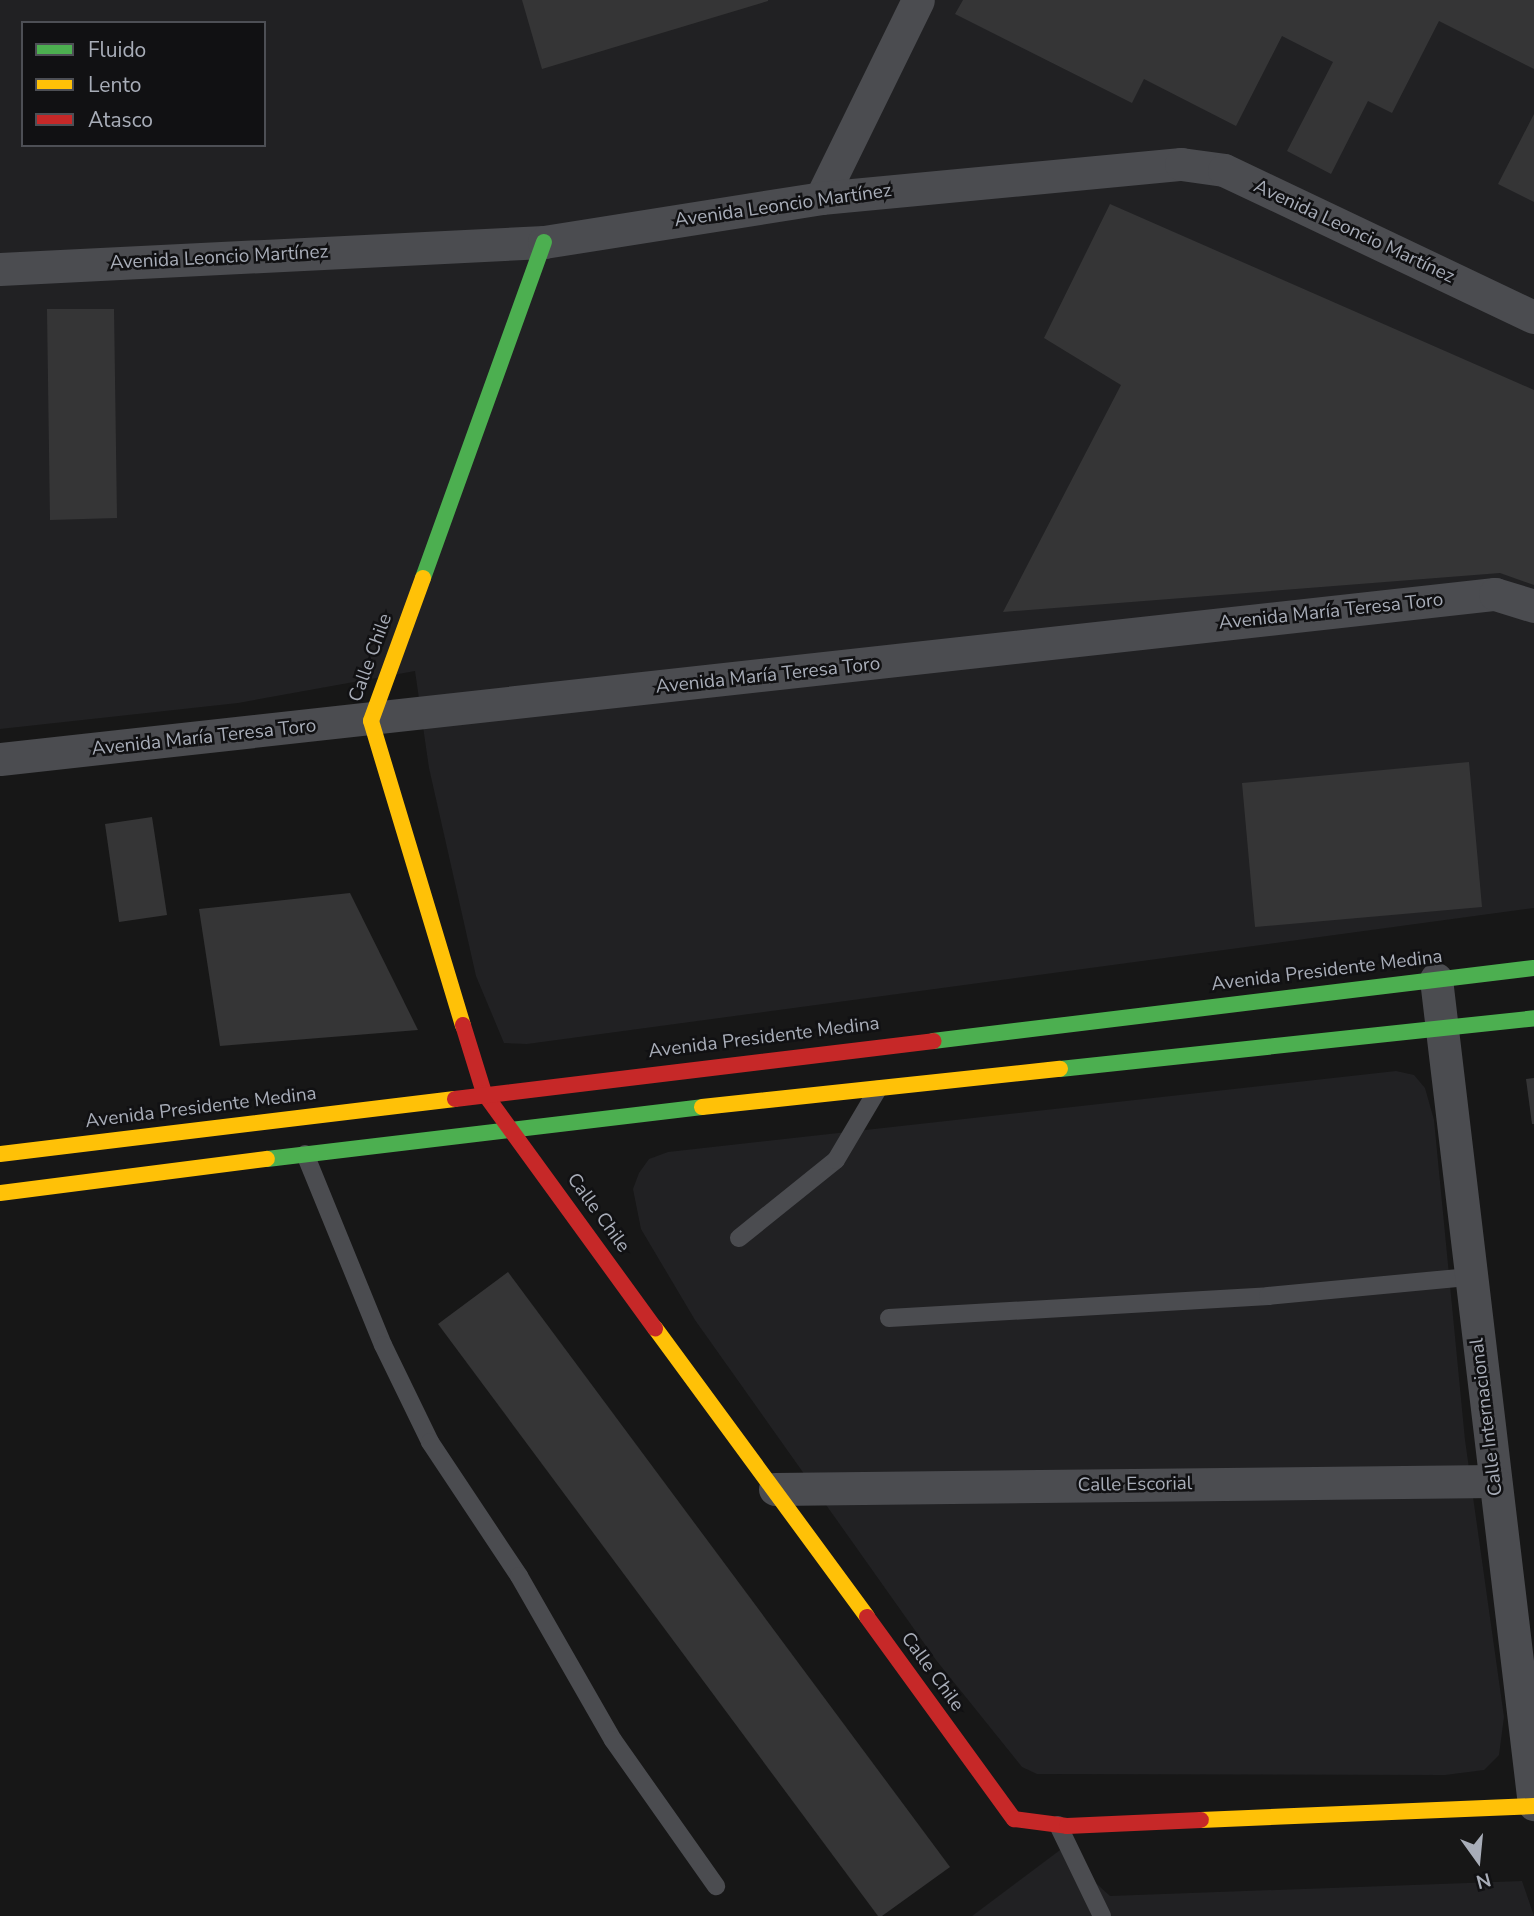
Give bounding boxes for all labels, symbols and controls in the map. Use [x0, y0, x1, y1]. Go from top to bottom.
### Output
legend [21, 21, 266, 147]
text: Fluido [88, 36, 146, 64]
text: Lento [88, 71, 141, 99]
text: Atasco [88, 106, 153, 134]
street label: Avenida Leoncio Martínez [1250, 175, 1458, 289]
street label: Avenida Leoncio Martínez [673, 179, 893, 233]
street label: Avenida Leoncio Martínez [109, 241, 329, 275]
street label: Avenida María Teresa Toro [1218, 589, 1444, 635]
street label: Calle Chile [345, 611, 397, 705]
street label: Avenida María Teresa Toro [655, 653, 881, 699]
street label: Avenida María Teresa Toro [91, 715, 317, 761]
street label: Avenida Presidente Medina [1210, 946, 1444, 996]
street label: Avenida Presidente Medina [647, 1013, 881, 1063]
street label: Avenida Presidente Medina [84, 1083, 318, 1133]
street label: Calle Chile [562, 1169, 634, 1257]
street label: Calle Internacional [1466, 1337, 1508, 1497]
street label: Calle Escorial [1077, 1473, 1193, 1497]
street label: Calle Chile [896, 1628, 968, 1716]
north arrow [1443, 1825, 1513, 1895]
text: N [1473, 1866, 1494, 1895]

